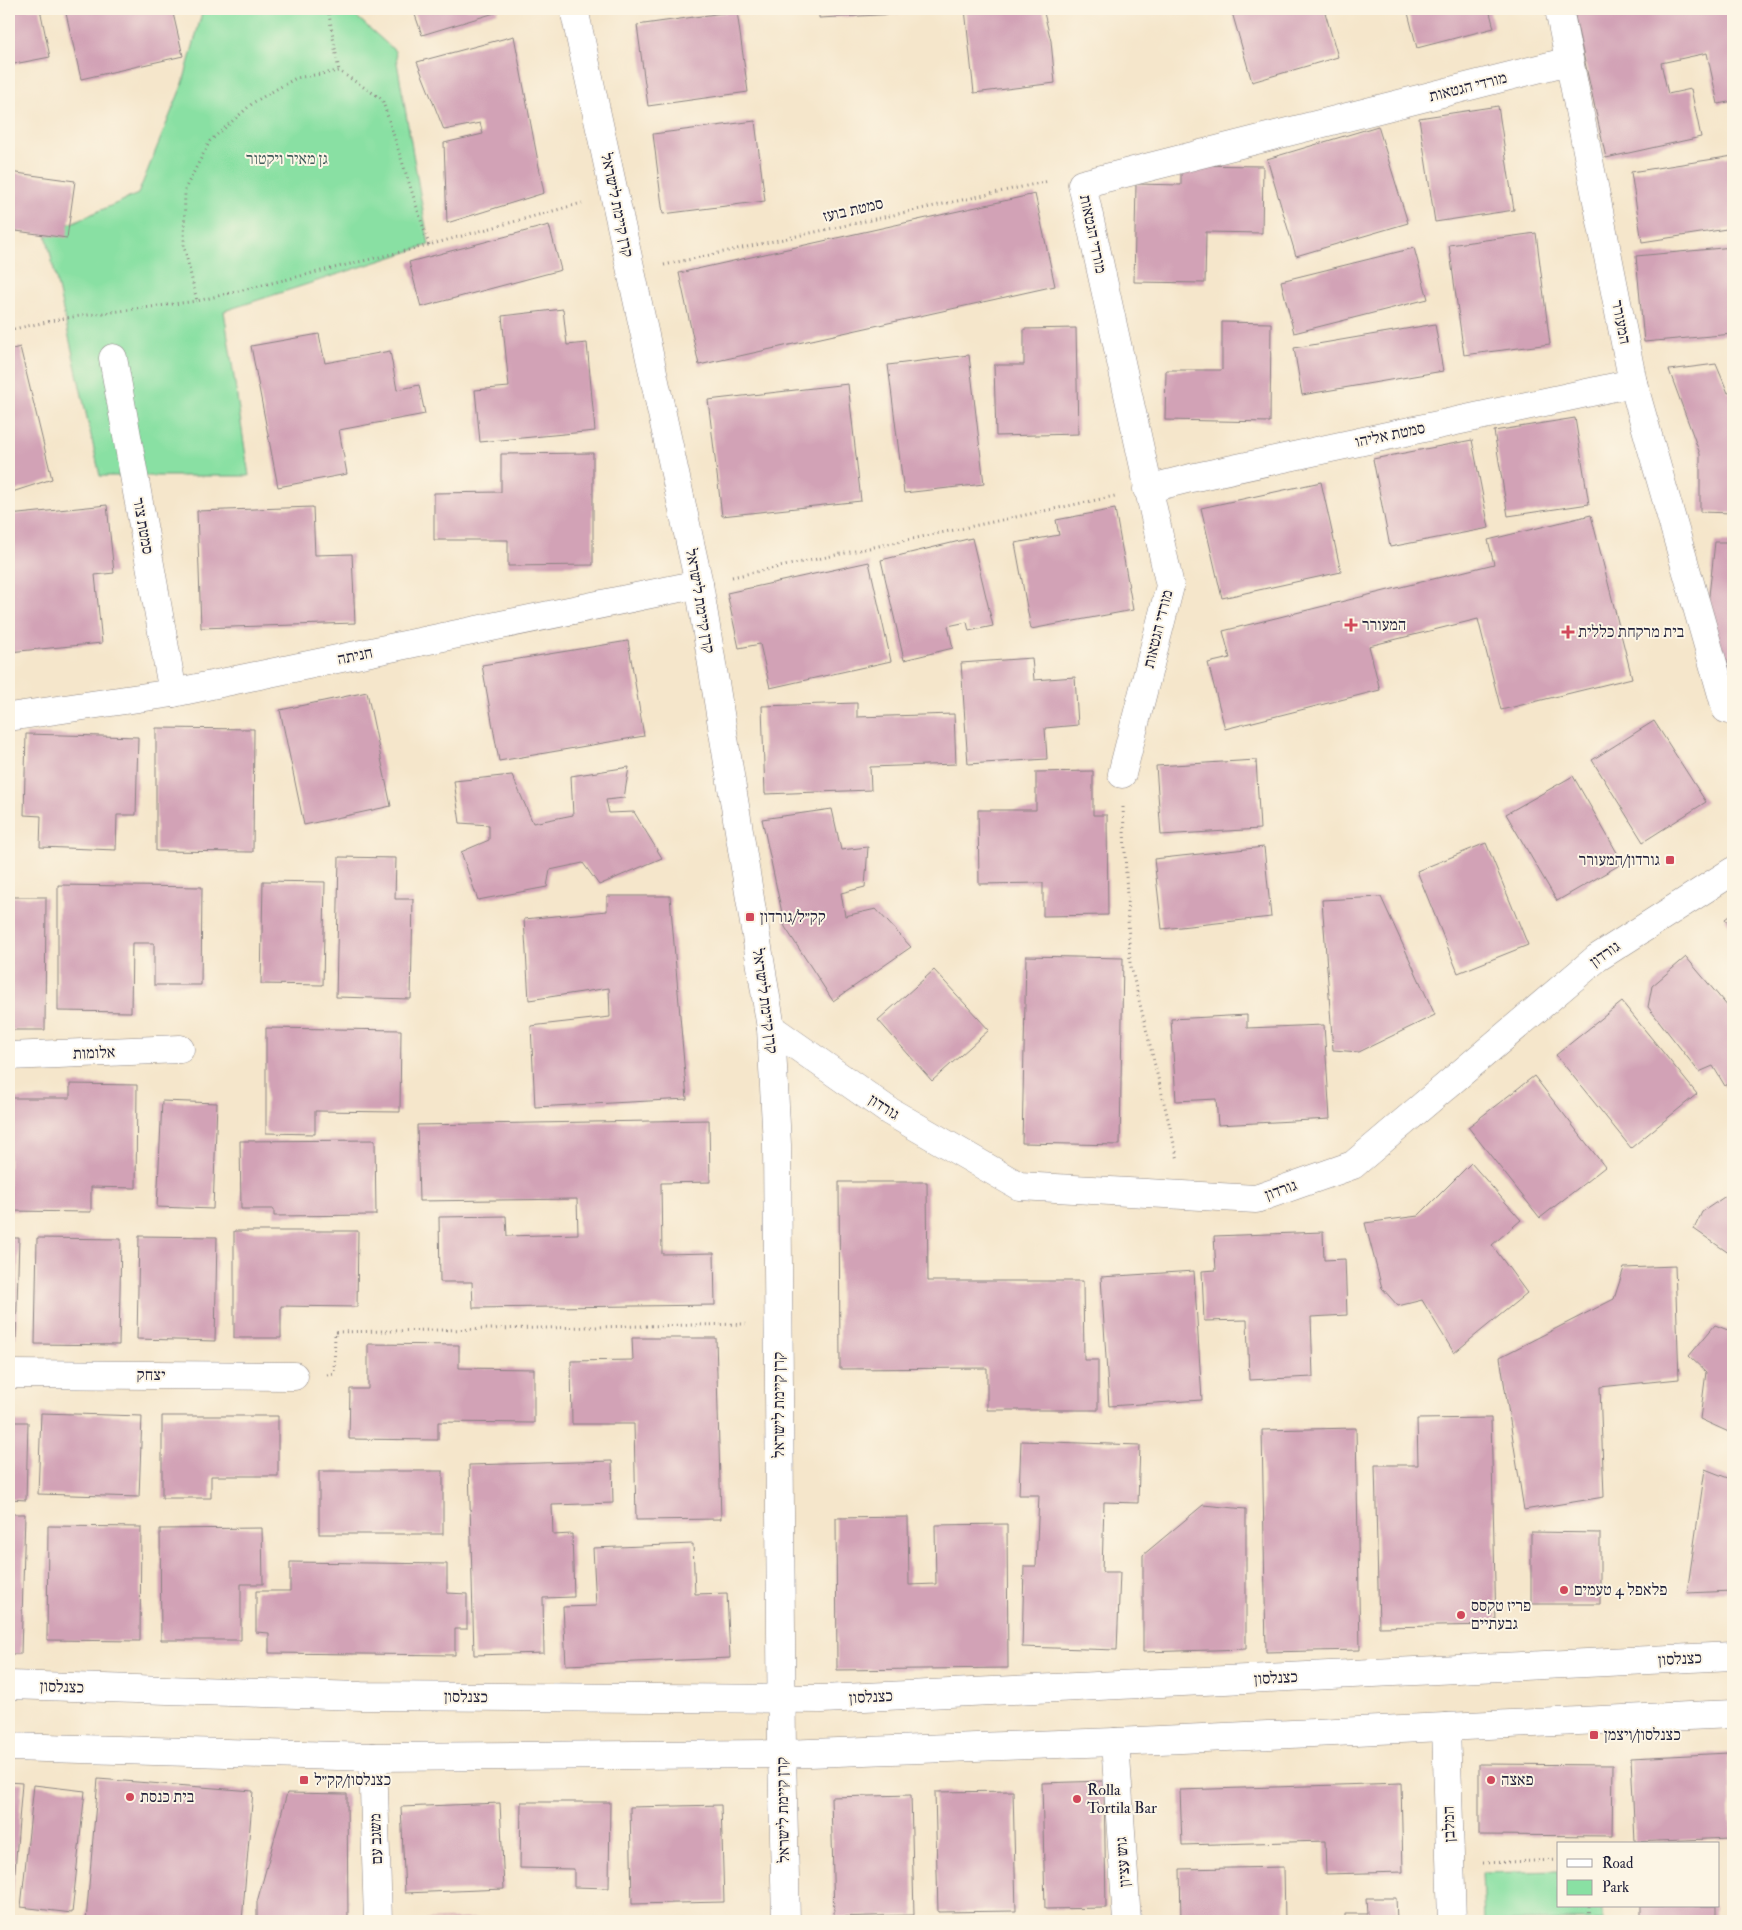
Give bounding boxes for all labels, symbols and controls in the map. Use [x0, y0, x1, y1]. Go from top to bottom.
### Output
street label: מורדי הגטאות [1427, 68, 1509, 106]
park label: גן מאיר ויקטור [246, 149, 328, 169]
street label: קרן קיימת לישראל [596, 151, 638, 259]
street label: סמטת בועז [821, 193, 885, 227]
street label: מורדי הגטאות [1075, 193, 1111, 275]
street label: המעורר [1607, 298, 1635, 346]
street label: סמטת אליהו [1353, 418, 1427, 452]
street label: סמטת צור [128, 496, 158, 556]
street label: קרן קיימת לישראל [681, 547, 719, 655]
street label: מורדי הגטאות [1139, 588, 1177, 670]
place label: המעורר [1362, 615, 1406, 635]
marker: המעורר [1344, 618, 1358, 632]
place label: בית מרקחת כללית [1578, 622, 1684, 642]
marker: בית מרקחת כללית [1562, 626, 1574, 638]
street label: חניתה [335, 642, 375, 670]
place label: גורדון/המעורר [1579, 850, 1660, 870]
marker: גורדון/המעורר [1664, 854, 1676, 866]
place label: קק״ל/גורדון [760, 907, 826, 927]
marker: קק״ל/גורדון [744, 911, 756, 923]
street label: גורדון [1586, 936, 1624, 972]
street label: קרן קיימת לישראל [748, 947, 782, 1055]
street label: אלומות [72, 1042, 116, 1064]
street label: גורדון [865, 1090, 903, 1124]
street label: גורדון [1262, 1175, 1300, 1205]
street label: קרן קיימת לישראל [769, 1352, 789, 1458]
street label: יצחק [136, 1365, 166, 1385]
place label: פלאפל 4 טעמים [1574, 1580, 1667, 1600]
marker: פלאפל 4 טעמים [1558, 1584, 1570, 1596]
place label: פריז טקסס גבעתיים [1471, 1596, 1531, 1634]
marker: פריז טקסס גבעתיים [1455, 1609, 1467, 1621]
street label: כצנלסון [1658, 1648, 1702, 1670]
street label: כצנלסון [1254, 1667, 1298, 1689]
street label: כצנלסון [40, 1676, 84, 1698]
street label: כצנלסון [849, 1686, 893, 1708]
street label: כצנלסון [444, 1687, 488, 1707]
place label: כצנלסון/ויצמן [1604, 1725, 1681, 1745]
marker: כצנלסון/ויצמן [1588, 1729, 1600, 1741]
street label: קרן קיימת לישראל [772, 1757, 794, 1863]
place label: כצנלסון/קק״ל [314, 1770, 391, 1790]
place label: פאצה [1501, 1770, 1534, 1790]
marker: כצנלסון/קק״ל [298, 1774, 310, 1786]
marker: פאצה [1485, 1774, 1497, 1786]
place label: Rolla Tortila Bar [1087, 1780, 1157, 1818]
place label: בית כנסת [140, 1787, 195, 1807]
marker: בית כנסת [124, 1791, 136, 1803]
marker: Rolla Tortila Bar [1071, 1793, 1083, 1805]
street label: המלבן [1438, 1806, 1460, 1842]
street label: משגב עם [365, 1813, 387, 1865]
street label: גוש עציון [1111, 1836, 1135, 1888]
legend [1557, 1842, 1720, 1908]
text: Road [1602, 1854, 1634, 1873]
text: Park [1602, 1878, 1629, 1897]

